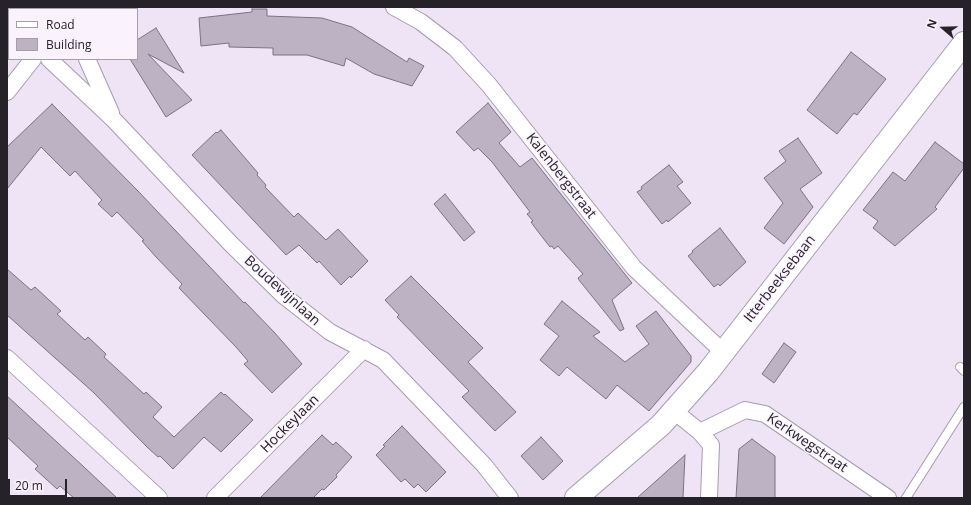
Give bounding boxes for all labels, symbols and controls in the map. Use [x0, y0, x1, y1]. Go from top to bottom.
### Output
legend [8, 8, 138, 60]
north arrow [923, 8, 963, 48]
text: Road [46, 16, 75, 33]
text: N [923, 17, 940, 31]
text: Building [46, 36, 91, 53]
street label: Kalenbergstraat [522, 130, 600, 222]
street label: Itterbeeksebaan [741, 232, 819, 326]
street label: Boudewijnlaan [240, 252, 324, 330]
street label: Hockeylaan [257, 391, 323, 457]
street label: Kerkwegstraat [763, 410, 851, 476]
scale bar [10, 471, 69, 497]
text: 20 m [15, 477, 43, 494]

